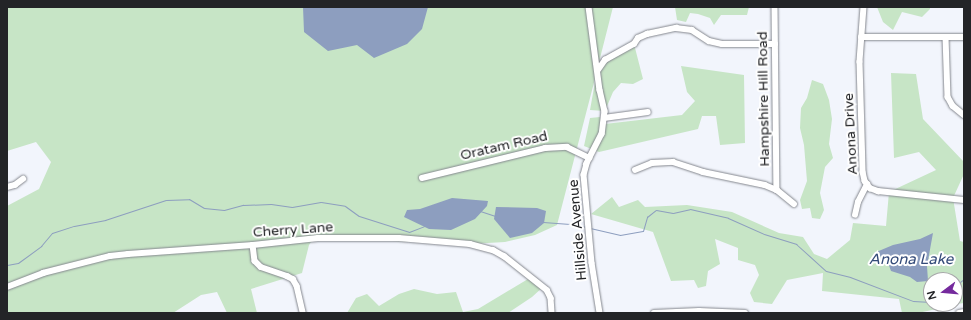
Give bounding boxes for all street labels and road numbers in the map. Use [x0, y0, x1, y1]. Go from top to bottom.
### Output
street label: Hampshire Hill Road [754, 31, 774, 167]
street label: Anona Drive [840, 93, 862, 175]
street label: Oratam Road [459, 128, 549, 164]
street label: Hillside Avenue [565, 179, 591, 281]
street label: Cherry Lane [252, 219, 334, 241]

